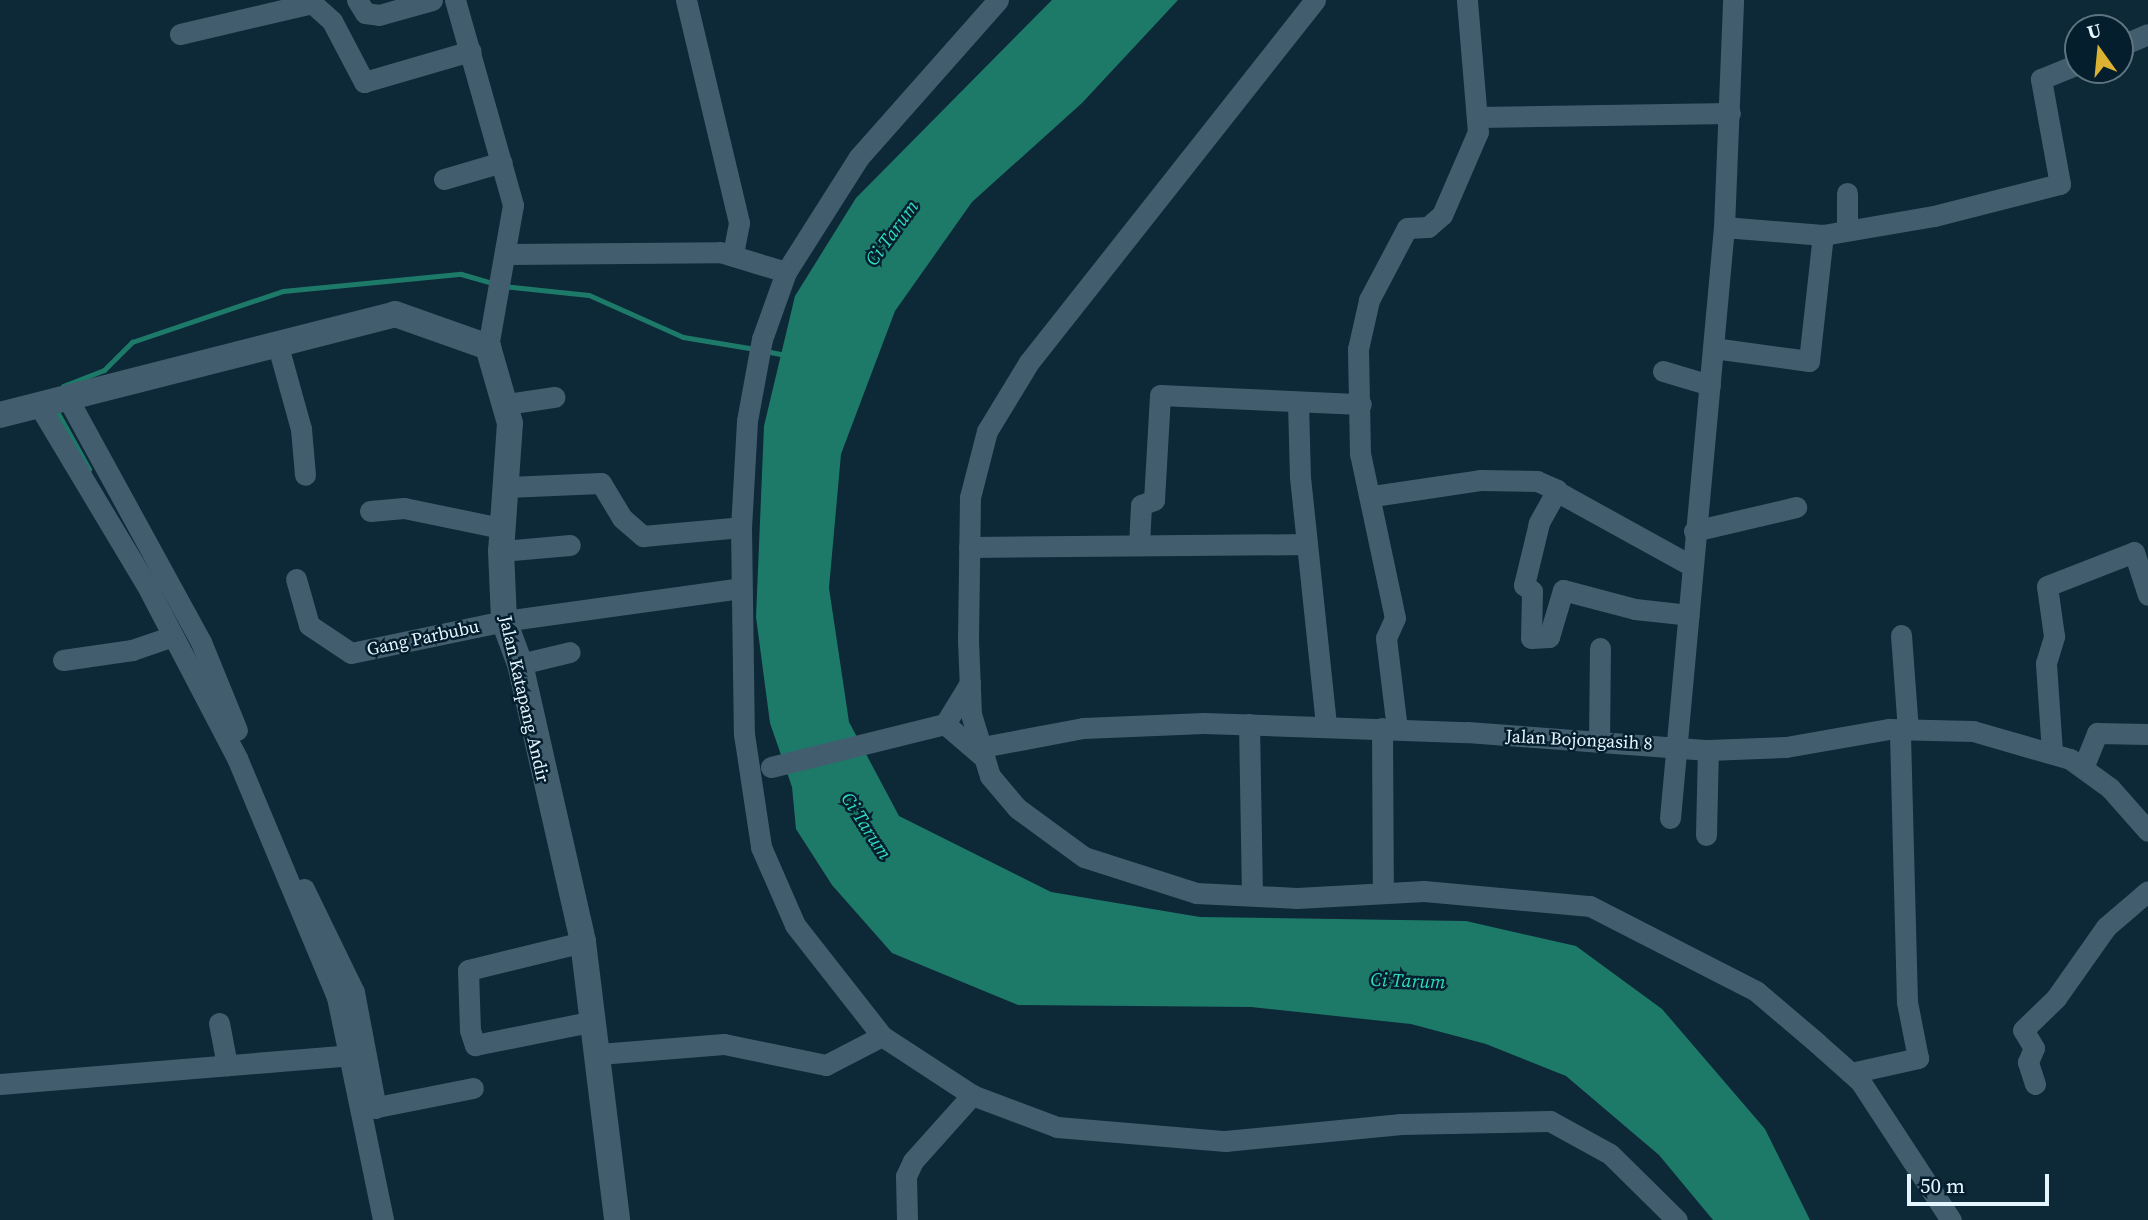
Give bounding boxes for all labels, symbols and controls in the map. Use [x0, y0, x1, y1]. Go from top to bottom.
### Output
north arrow [2064, 14, 2134, 84]
text: U [2084, 16, 2104, 45]
water label: Ci Tarum [861, 196, 923, 270]
street label: Jalan Katapang Andir [494, 614, 554, 784]
street label: Gang Parbubu [365, 616, 481, 660]
street label: Jalan Bojongasih 8 [1505, 725, 1653, 755]
water label: Ci Tarum [836, 788, 896, 864]
water label: Ci Tarum [1370, 968, 1446, 994]
scale bar [1910, 1160, 2052, 1204]
text: 50 m [1920, 1171, 1965, 1200]

